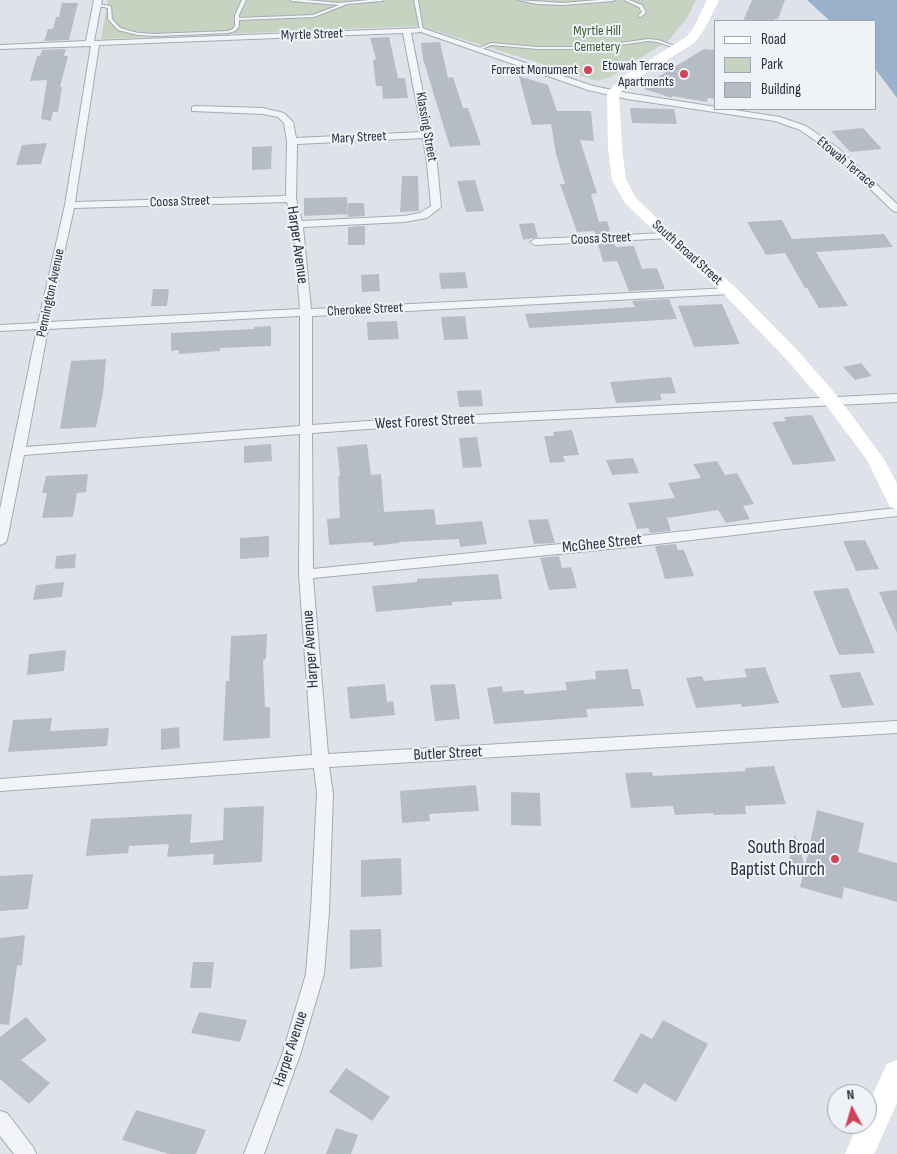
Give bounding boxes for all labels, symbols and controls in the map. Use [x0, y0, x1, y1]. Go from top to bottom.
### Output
legend [714, 20, 877, 110]
park label: Myrtle Hill Cemetery [573, 23, 621, 56]
street label: Myrtle Street [281, 26, 343, 44]
text: Road [761, 30, 786, 49]
text: Park [761, 55, 783, 74]
place label: Etowah Terrace Apartments [602, 58, 674, 90]
place label: Forrest Monument [491, 62, 578, 78]
marker: Forrest Monument [582, 64, 594, 76]
marker: Etowah Terrace Apartments [678, 68, 690, 80]
text: Building [761, 80, 801, 99]
street label: Klassing Street [412, 91, 440, 163]
street label: Mary Street [331, 128, 387, 148]
street label: Etowah Terrace [813, 134, 879, 192]
street label: Coosa Street [150, 193, 210, 211]
street label: Harper Avenue [282, 205, 312, 285]
street label: South Broad Street [648, 217, 726, 289]
street label: Coosa Street [570, 229, 632, 249]
street label: Pennington Avenue [33, 247, 69, 339]
street label: Cherokee Street [327, 300, 403, 320]
street label: West Forest Street [375, 410, 475, 434]
street label: McGhee Street [561, 530, 643, 558]
street label: Harper Avenue [299, 609, 323, 689]
street label: Butler Street [413, 743, 483, 765]
place label: South Broad Baptist Church [730, 837, 825, 881]
marker: South Broad Baptist Church [829, 853, 841, 865]
street label: Harper Avenue [270, 1009, 312, 1089]
north arrow [827, 1084, 877, 1134]
text: N [846, 1086, 855, 1103]

